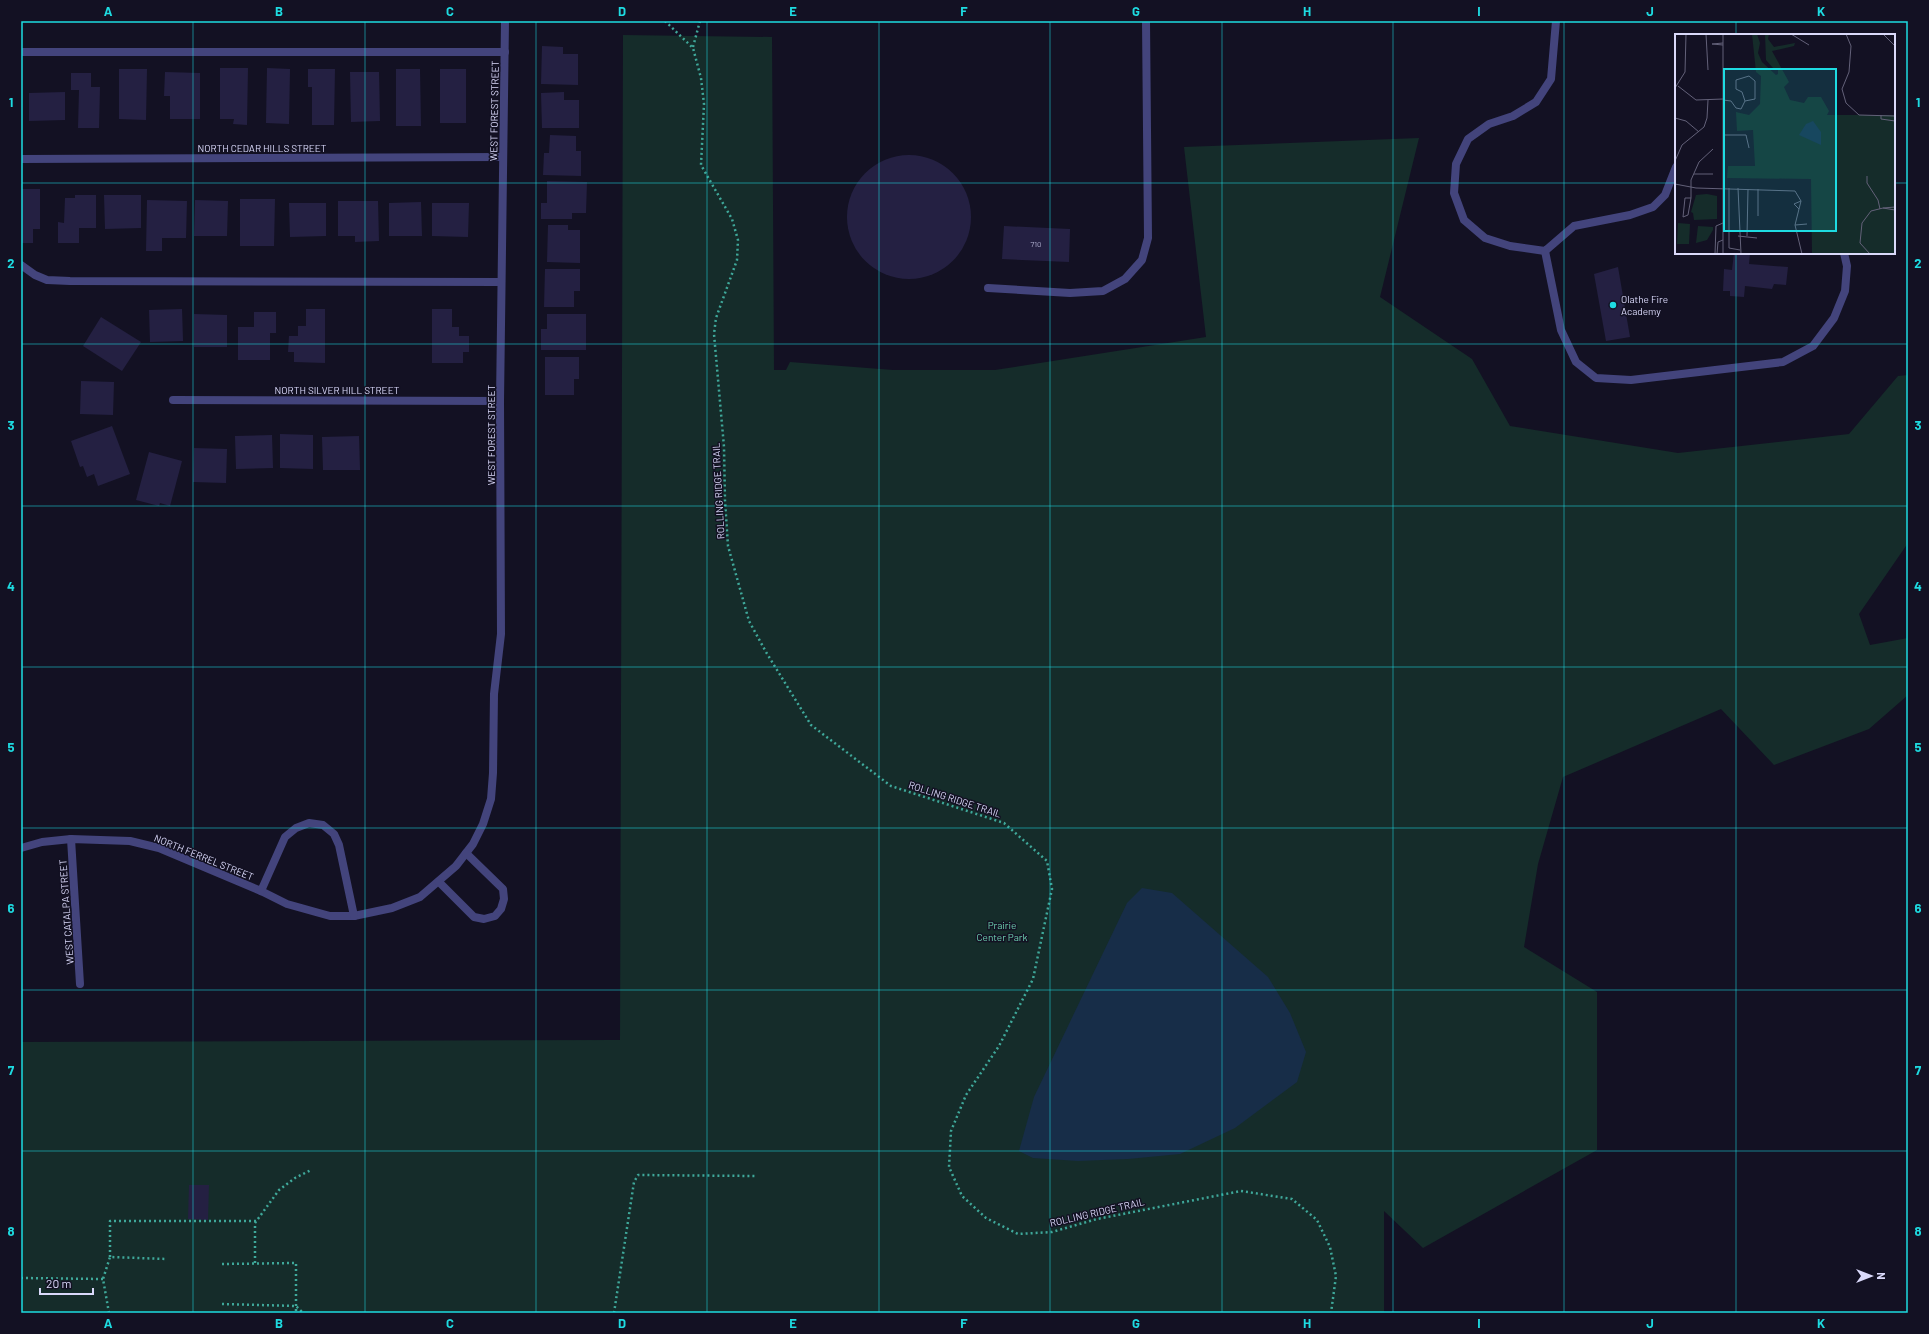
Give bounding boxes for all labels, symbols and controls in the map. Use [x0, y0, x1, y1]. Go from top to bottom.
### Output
text: A [104, 3, 113, 19]
text: B [275, 3, 283, 19]
text: C [446, 3, 454, 19]
text: D [618, 3, 626, 19]
text: E [789, 3, 797, 19]
text: F [960, 3, 968, 19]
text: G [1132, 3, 1140, 19]
text: H [1303, 3, 1311, 19]
text: I [1477, 3, 1481, 19]
text: J [1646, 3, 1654, 19]
text: K [1817, 3, 1825, 19]
inset map [1675, 34, 1895, 254]
street label: WEST FOREST STREET [487, 60, 501, 161]
text: 1 [9, 94, 13, 110]
text: 1 [1916, 94, 1920, 110]
street label: NORTH CEDAR HILLS STREET [197, 142, 327, 154]
house number: 710 [1030, 239, 1042, 249]
text: 2 [7, 255, 15, 271]
text: 2 [1914, 255, 1922, 271]
place label: Olathe Fire Academy [1621, 293, 1668, 317]
marker: Olathe Fire Academy [1608, 300, 1618, 310]
street label: NORTH SILVER HILL STREET [275, 384, 400, 396]
street label: WEST FOREST STREET [485, 384, 497, 485]
text: 3 [7, 417, 15, 433]
text: 3 [1914, 417, 1922, 433]
street label: ROLLING RIDGE TRAIL [709, 442, 727, 540]
text: 4 [7, 578, 15, 594]
text: 4 [1914, 578, 1922, 594]
text: 5 [7, 739, 15, 755]
text: 5 [1914, 739, 1922, 755]
street label: ROLLING RIDGE TRAIL [907, 778, 1003, 820]
street label: NORTH FERREL STREET [152, 832, 256, 883]
street label: WEST CATALPA STREET [56, 859, 76, 965]
text: 6 [8, 900, 15, 916]
text: 6 [1915, 900, 1922, 916]
park label: Prairie Center Park [977, 919, 1027, 943]
text: 7 [8, 1062, 15, 1078]
text: 7 [1915, 1062, 1922, 1078]
street label: ROLLING RIDGE TRAIL [1049, 1195, 1146, 1229]
text: 8 [7, 1223, 15, 1239]
text: 8 [1914, 1223, 1922, 1239]
north arrow [1851, 1256, 1891, 1296]
scale bar [40, 1270, 93, 1296]
text: N [1875, 1272, 1888, 1280]
text: 20 m [46, 1276, 72, 1290]
text: A [104, 1315, 113, 1331]
text: B [275, 1315, 283, 1331]
text: C [446, 1315, 454, 1331]
text: D [618, 1315, 626, 1331]
text: E [789, 1315, 797, 1331]
text: F [960, 1315, 968, 1331]
text: G [1132, 1315, 1140, 1331]
text: H [1303, 1315, 1311, 1331]
text: I [1477, 1315, 1481, 1331]
text: J [1646, 1315, 1654, 1331]
text: K [1817, 1315, 1825, 1331]

